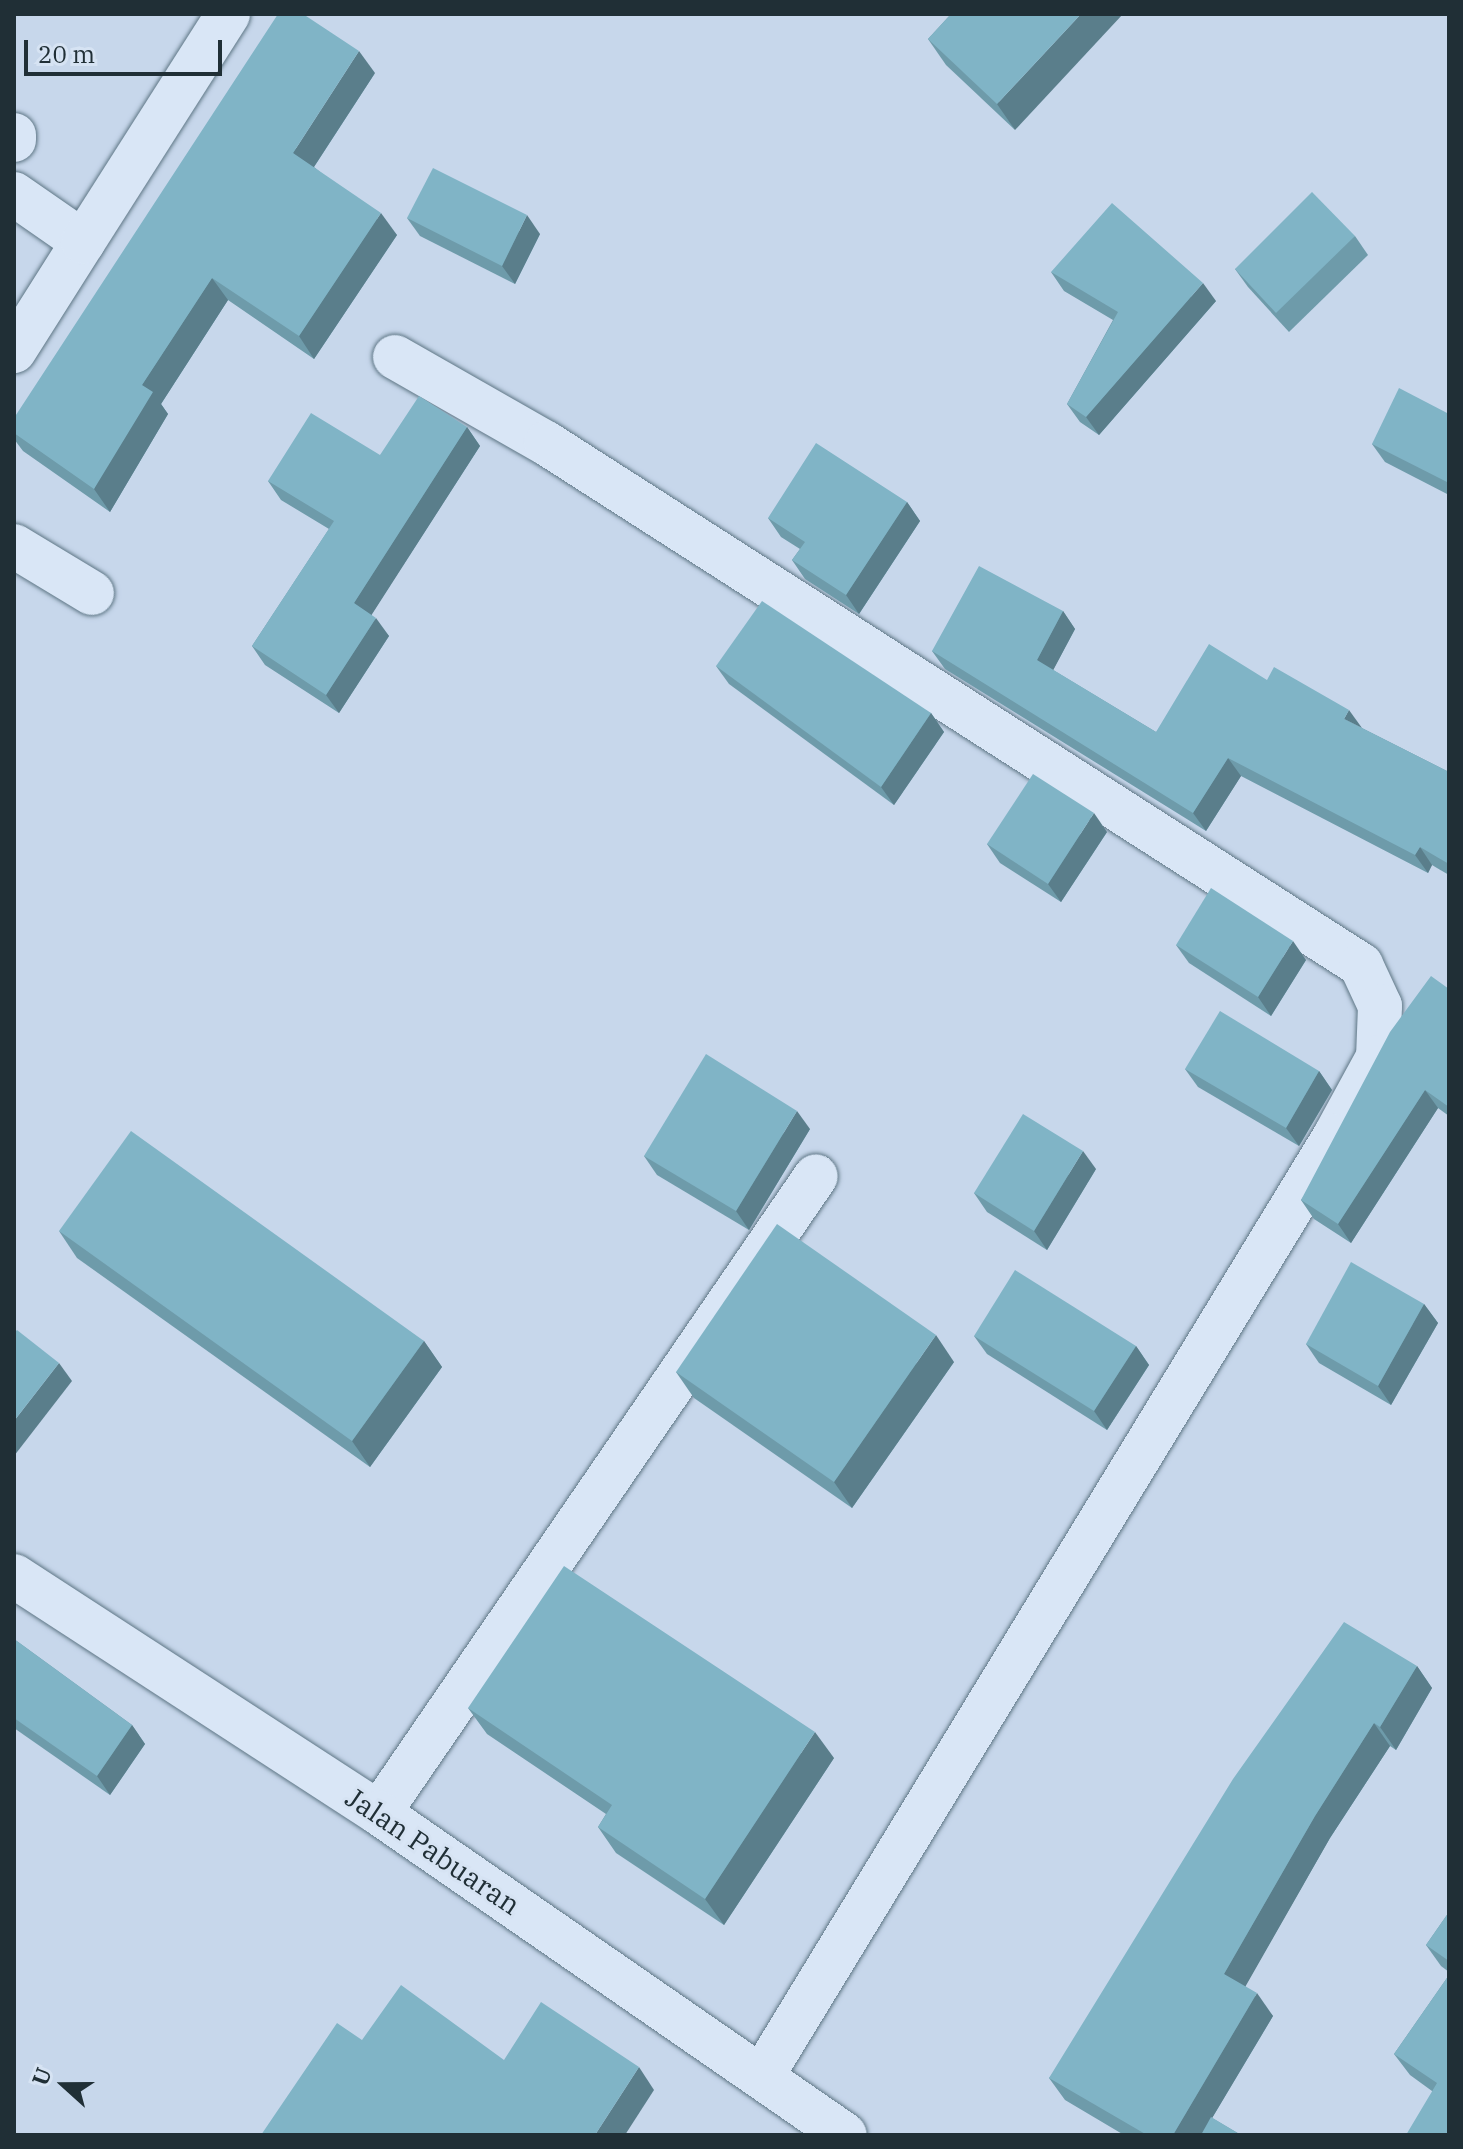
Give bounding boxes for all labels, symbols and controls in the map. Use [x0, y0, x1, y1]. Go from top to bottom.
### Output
scale bar [28, 24, 226, 74]
text: 20 m [38, 38, 95, 70]
street label: Jalan Pabuaran [339, 1780, 527, 1922]
north arrow [24, 2045, 104, 2125]
text: U [25, 2063, 58, 2089]

